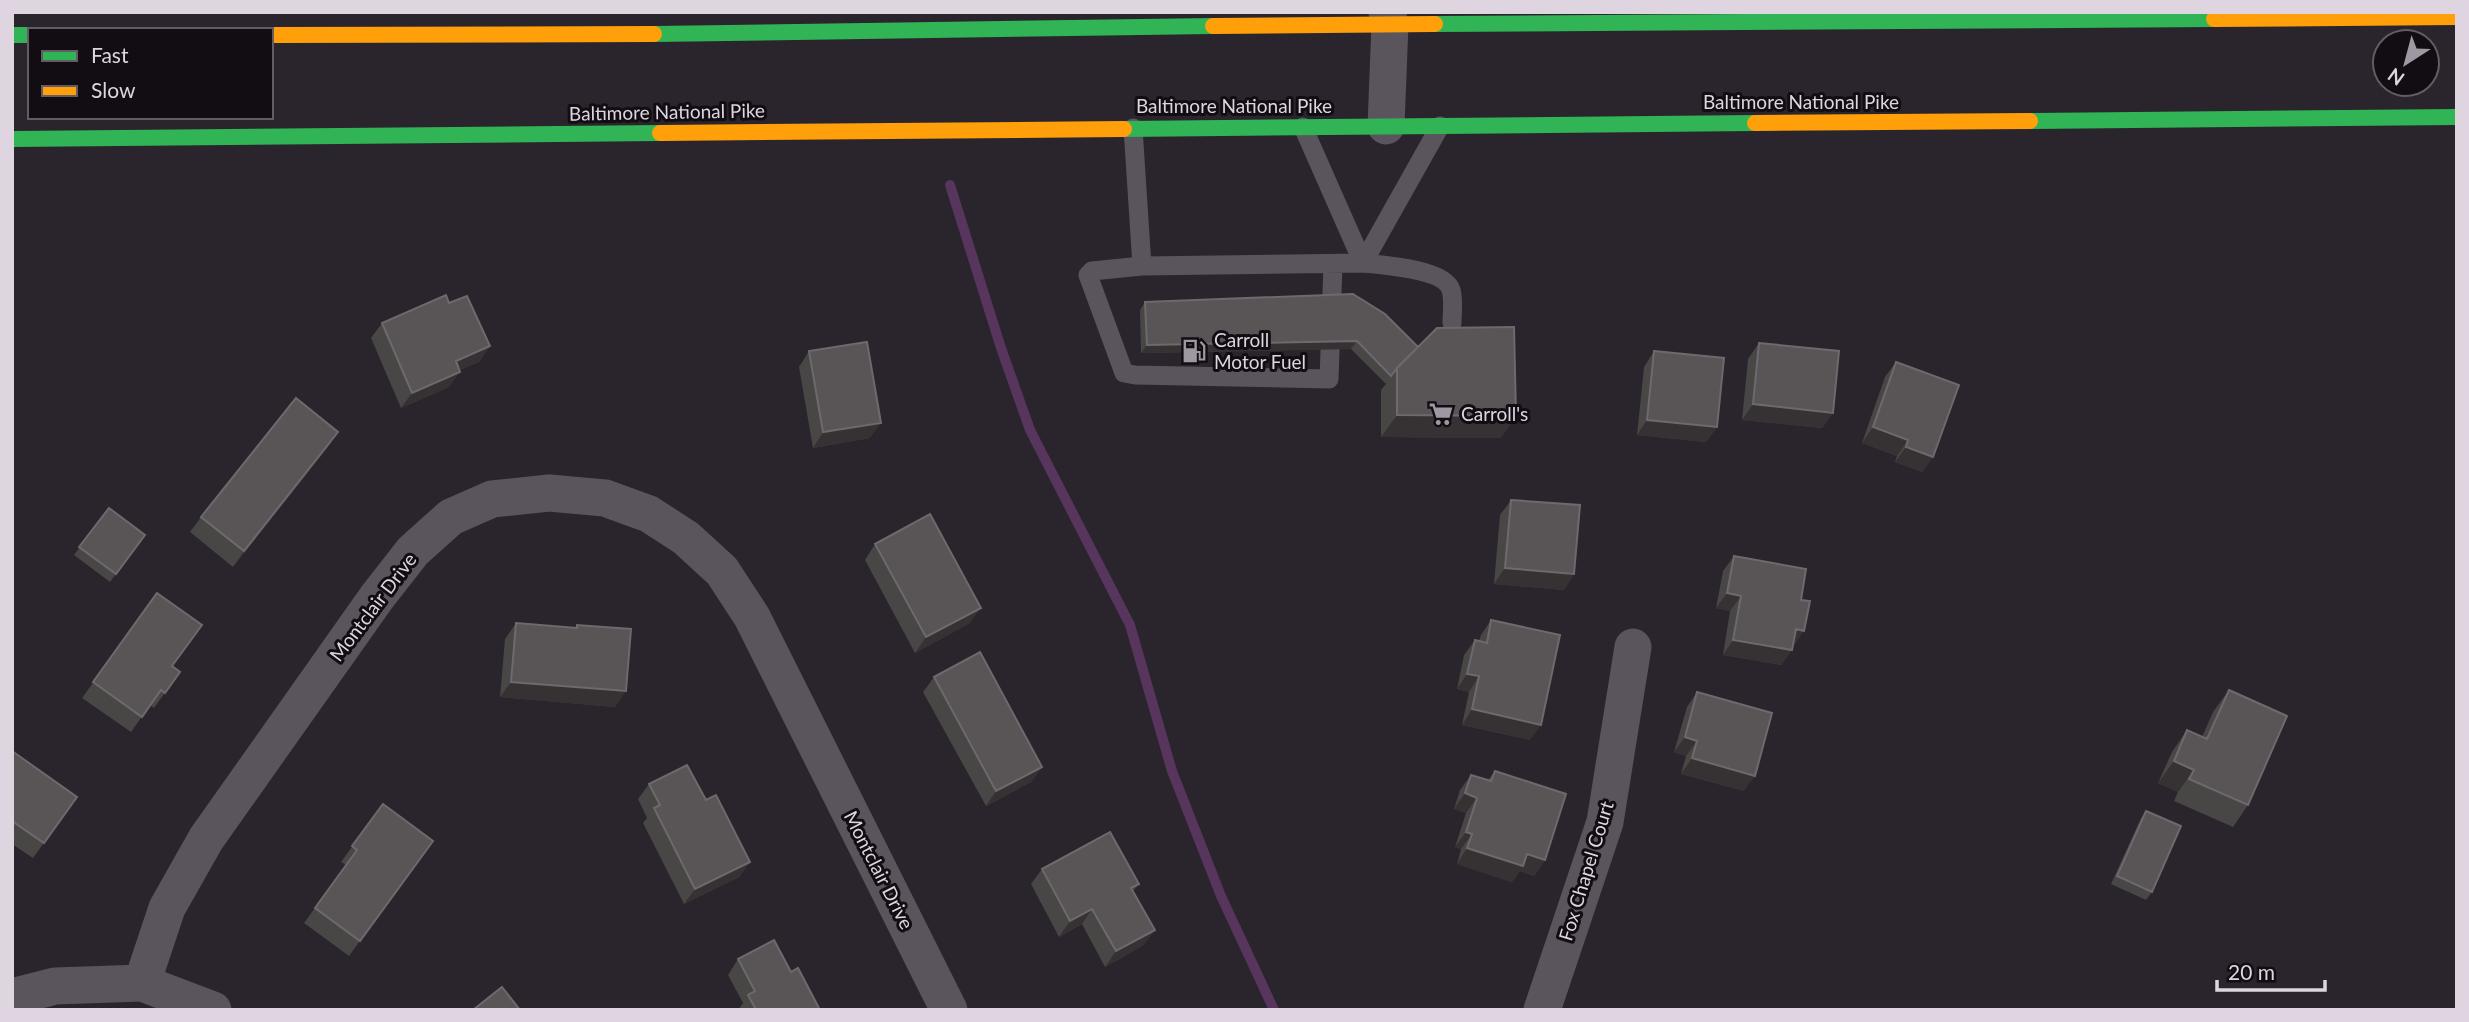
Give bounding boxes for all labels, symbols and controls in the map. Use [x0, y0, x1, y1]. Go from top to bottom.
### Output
legend [28, 28, 273, 119]
north arrow [2371, 28, 2441, 98]
text: Fast [91, 42, 129, 67]
text: N [2383, 64, 2408, 91]
text: Slow [91, 77, 136, 102]
street label: Baltimore National Pike [1703, 90, 1899, 113]
street label: Baltimore National Pike [1136, 94, 1332, 117]
street label: Baltimore National Pike [569, 98, 765, 125]
place label: Carroll Motor Fuel [1214, 328, 1306, 373]
fuel station icon: Carroll Motor Fuel [1180, 337, 1208, 365]
supermarket icon: Carroll's [1427, 400, 1455, 428]
place label: Carroll's [1461, 402, 1528, 425]
street label: Montclair Drive [324, 548, 421, 665]
street label: Fox Chapel Court [1553, 798, 1618, 944]
street label: Montclair Drive [840, 807, 919, 933]
scale bar [2217, 948, 2326, 992]
text: 20 m [2228, 959, 2275, 984]

